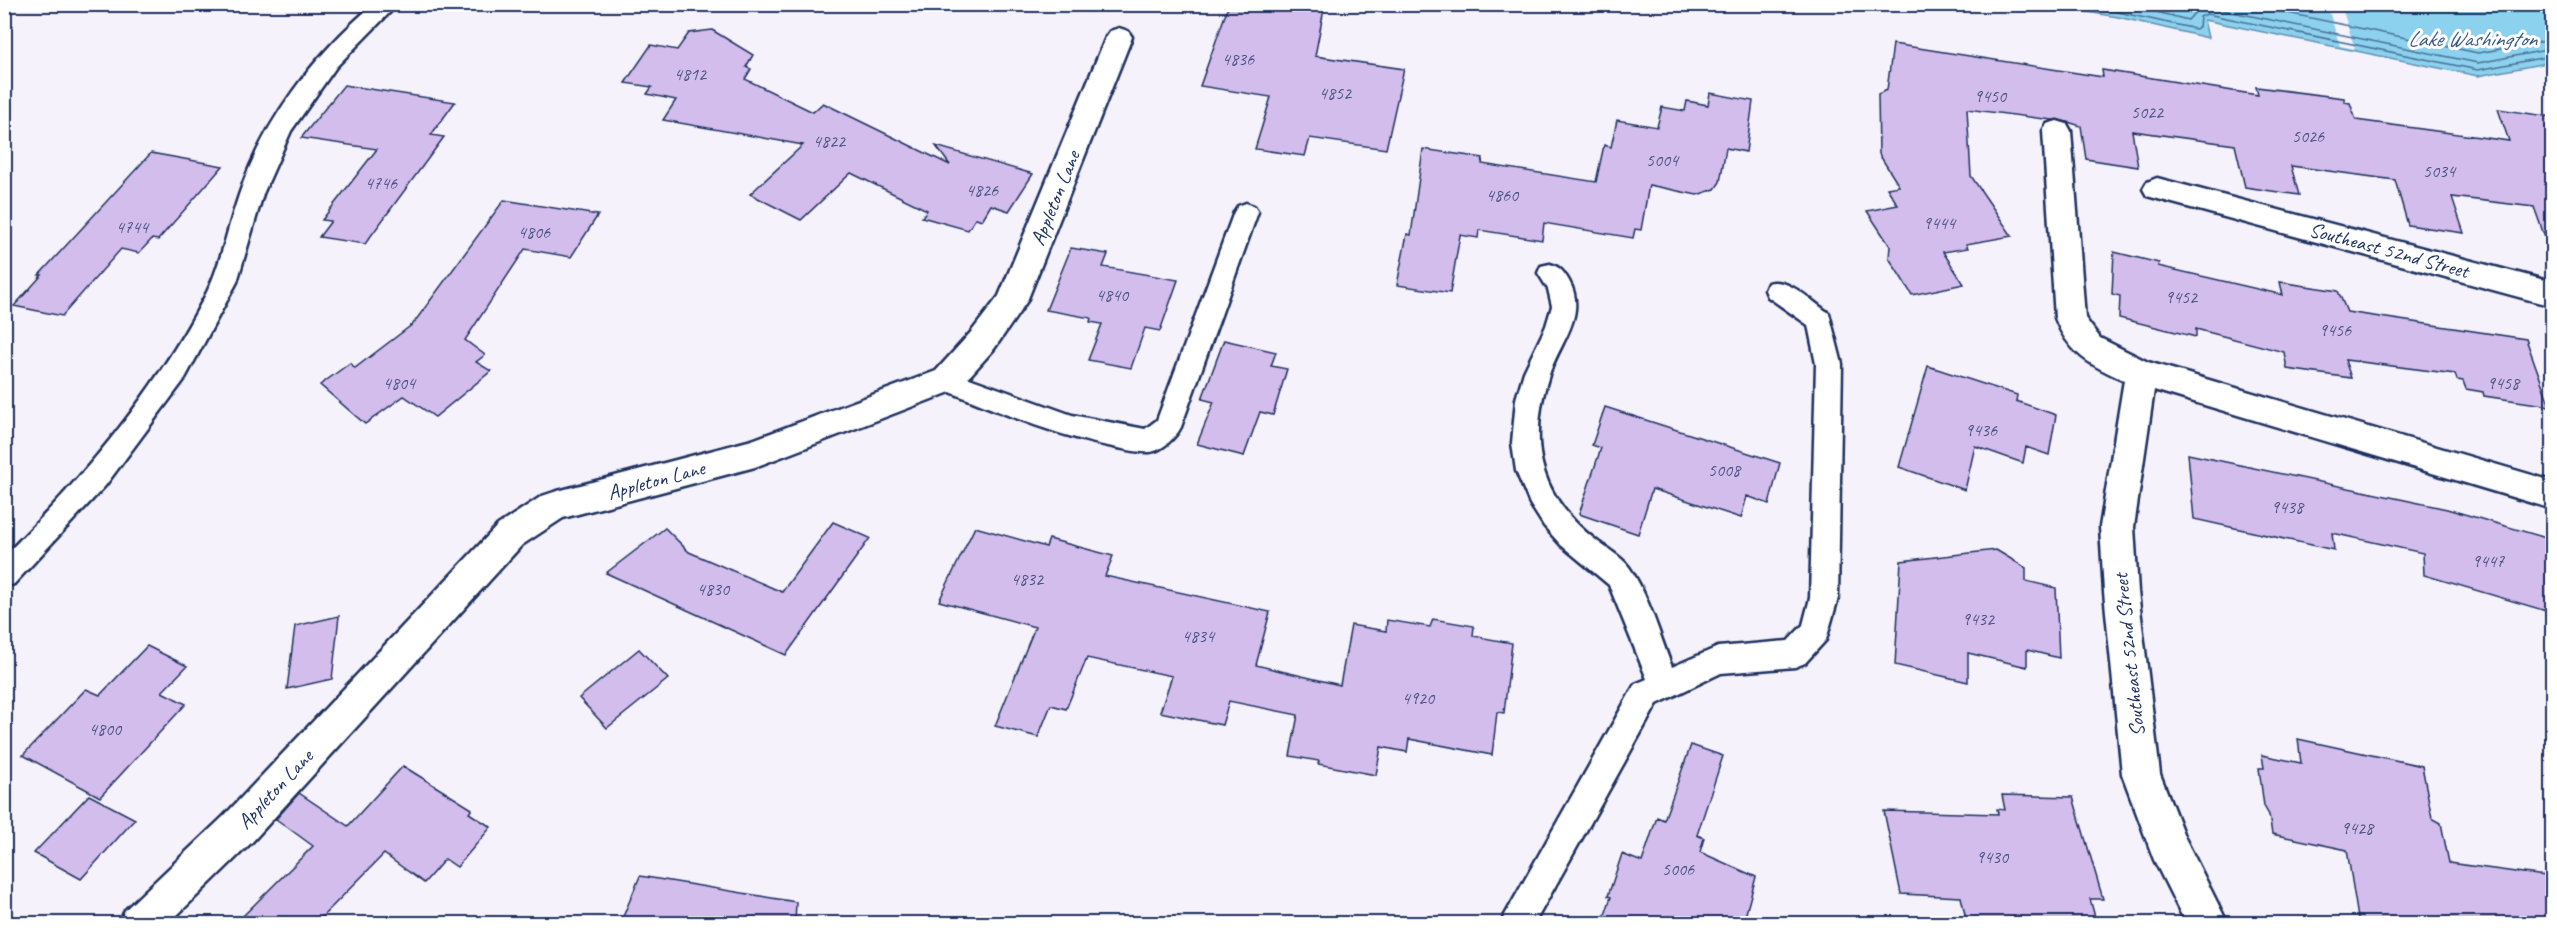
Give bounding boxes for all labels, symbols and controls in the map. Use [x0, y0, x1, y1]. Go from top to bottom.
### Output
water label: Lake Washington [2408, 25, 2538, 53]
house number: 4836 [1222, 48, 1255, 70]
house number: 4812 [674, 63, 708, 85]
house number: 4852 [1319, 82, 1353, 104]
house number: 9450 [1974, 85, 2008, 107]
house number: 5022 [2131, 101, 2165, 123]
house number: 5026 [2292, 125, 2325, 147]
house number: 4822 [813, 130, 847, 152]
street label: Appleton Lane [1024, 145, 1087, 249]
house number: 5004 [1646, 149, 1680, 171]
house number: 5034 [2423, 160, 2457, 182]
house number: 4746 [365, 172, 398, 194]
house number: 4826 [966, 179, 999, 201]
house number: 4860 [1486, 184, 1520, 206]
house number: 9444 [1923, 212, 1957, 234]
house number: 4744 [116, 216, 150, 238]
street label: Southeast 52nd Street [2306, 216, 2473, 284]
house number: 4806 [518, 221, 551, 243]
house number: 4840 [1096, 284, 1130, 306]
house number: 9452 [2165, 286, 2199, 308]
house number: 9456 [2319, 319, 2352, 341]
house number: 4804 [383, 372, 417, 394]
house number: 9458 [2487, 372, 2521, 394]
house number: 9436 [1965, 419, 1998, 441]
street label: Appleton Lane [605, 454, 710, 505]
house number: 5008 [1708, 459, 1742, 481]
house number: 9438 [2271, 496, 2305, 518]
house number: 9447 [2472, 550, 2505, 572]
house number: 4832 [1011, 568, 1045, 590]
street label: Southeast 52nd Street [2107, 570, 2150, 738]
house number: 4830 [697, 578, 731, 600]
house number: 9432 [1962, 608, 1996, 630]
house number: 4834 [1182, 625, 1216, 647]
house number: 4920 [1402, 687, 1436, 709]
house number: 4800 [89, 718, 123, 740]
street label: Appleton Lane [232, 742, 320, 834]
house number: 9428 [2341, 817, 2375, 839]
house number: 9430 [1976, 846, 2010, 868]
house number: 5006 [1662, 858, 1695, 880]

